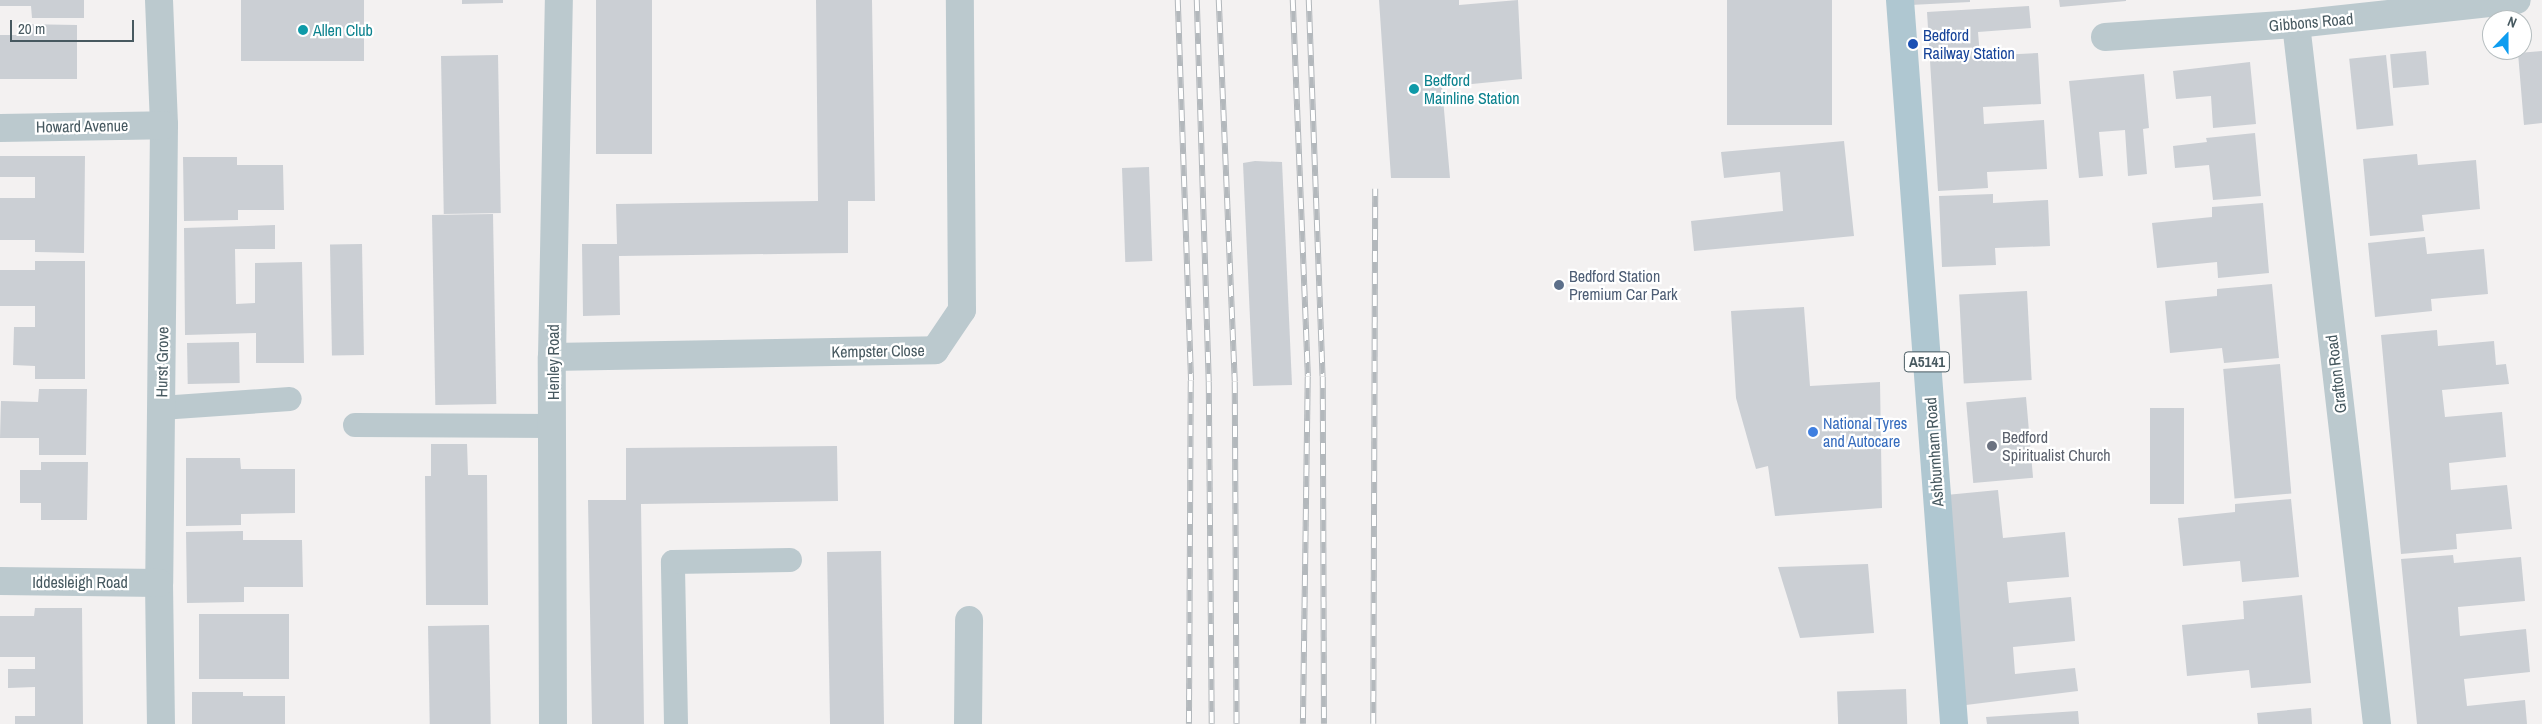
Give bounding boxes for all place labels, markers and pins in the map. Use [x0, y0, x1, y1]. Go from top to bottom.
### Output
place label: Allen Club [313, 20, 373, 40]
marker: Allen Club [297, 24, 309, 36]
place label: Bedford Railway Station [1923, 25, 2015, 63]
marker: Bedford Railway Station [1907, 38, 1919, 50]
place label: Bedford Mainline Station [1424, 70, 1520, 108]
marker: Bedford Mainline Station [1408, 83, 1420, 95]
place label: Bedford Station Premium Car Park [1569, 266, 1678, 304]
marker: Bedford Station Premium Car Park [1553, 279, 1565, 291]
place label: National Tyres and Autocare [1823, 413, 1908, 451]
marker: National Tyres and Autocare [1807, 426, 1819, 438]
place label: Bedford Spiritualist Church [2002, 427, 2111, 465]
marker: Bedford Spiritualist Church [1986, 440, 1998, 452]

